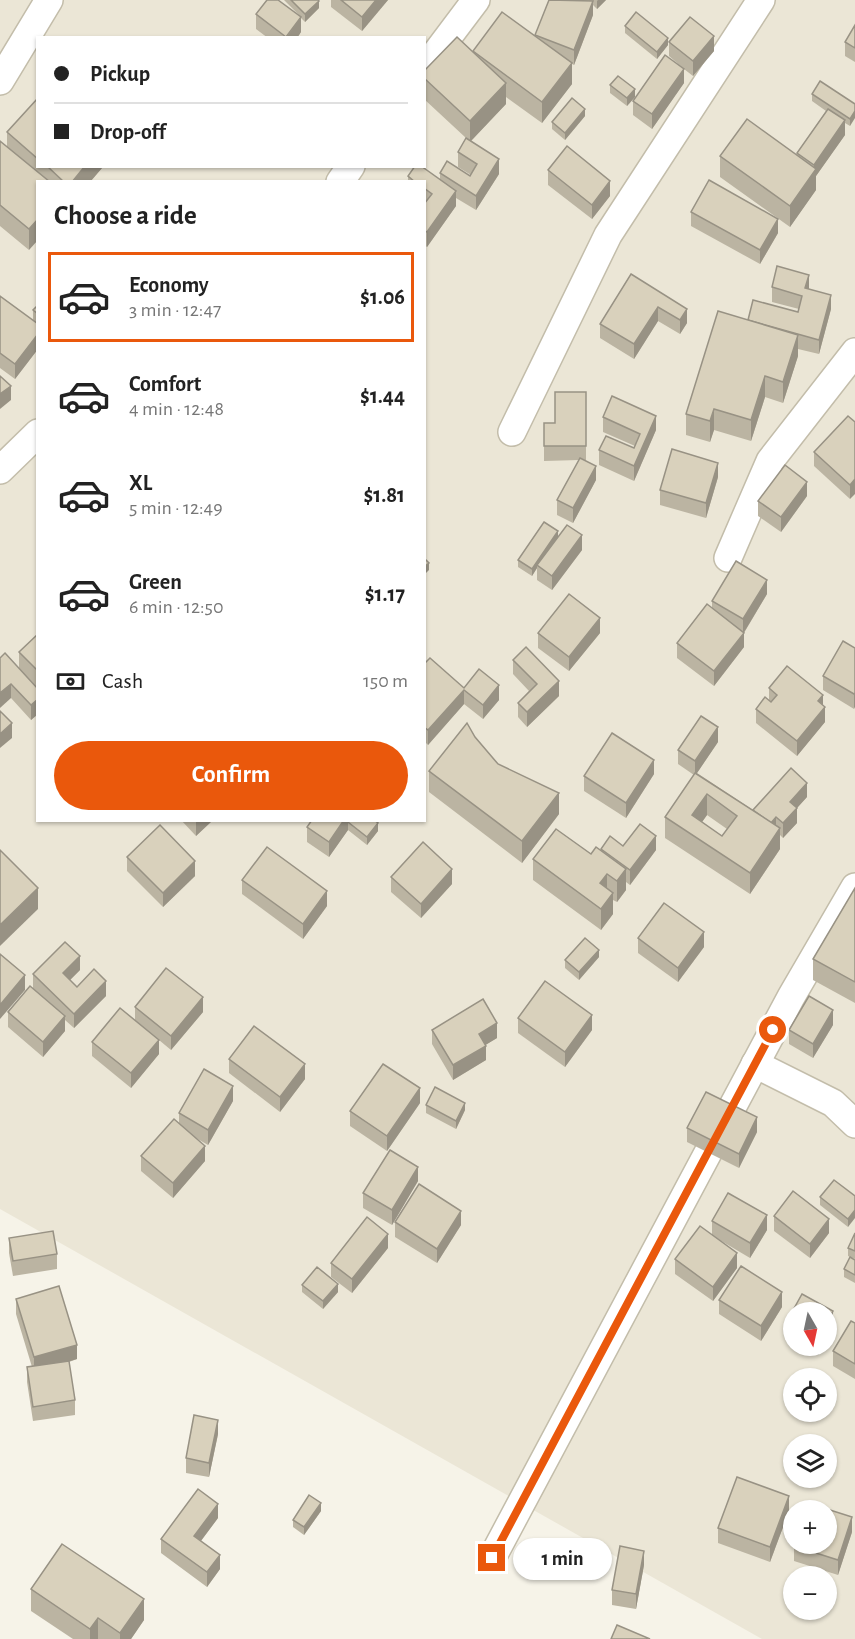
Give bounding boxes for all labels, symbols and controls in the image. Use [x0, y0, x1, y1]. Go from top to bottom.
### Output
text: Pickup [90, 63, 150, 85]
text: Drop-off [90, 121, 166, 143]
text: Choose a ride [54, 202, 197, 229]
icon: car [57, 270, 111, 324]
text: Economy [129, 274, 209, 296]
text: $1.06 [360, 286, 405, 308]
text: 3 min · 12:47 [129, 300, 221, 320]
icon: car [57, 369, 111, 423]
text: Comfort [129, 373, 201, 395]
text: $1.44 [360, 385, 405, 407]
text: 4 min · 12:48 [129, 399, 224, 419]
icon: car [57, 468, 111, 522]
text: XL [129, 472, 152, 494]
text: $1.81 [363, 484, 405, 506]
text: 5 min · 12:49 [129, 498, 223, 518]
icon: car [57, 567, 111, 621]
text: Green [129, 571, 182, 593]
text: $1.17 [365, 583, 405, 605]
text: 6 min · 12:50 [129, 597, 224, 617]
icon: cash [54, 665, 87, 698]
text: Cash [102, 670, 143, 692]
text: 150 m [363, 671, 408, 691]
button: Confirm [54, 741, 408, 810]
route start [759, 1016, 786, 1043]
north arrow [783, 1302, 837, 1356]
map controls [783, 1302, 837, 1620]
button: locate [783, 1368, 837, 1422]
button: layers [783, 1434, 837, 1488]
button: + [783, 1500, 837, 1554]
callout: 1 min [513, 1537, 612, 1579]
route end [478, 1544, 505, 1571]
text: 1 min [541, 1549, 584, 1569]
button: − [783, 1566, 837, 1620]

